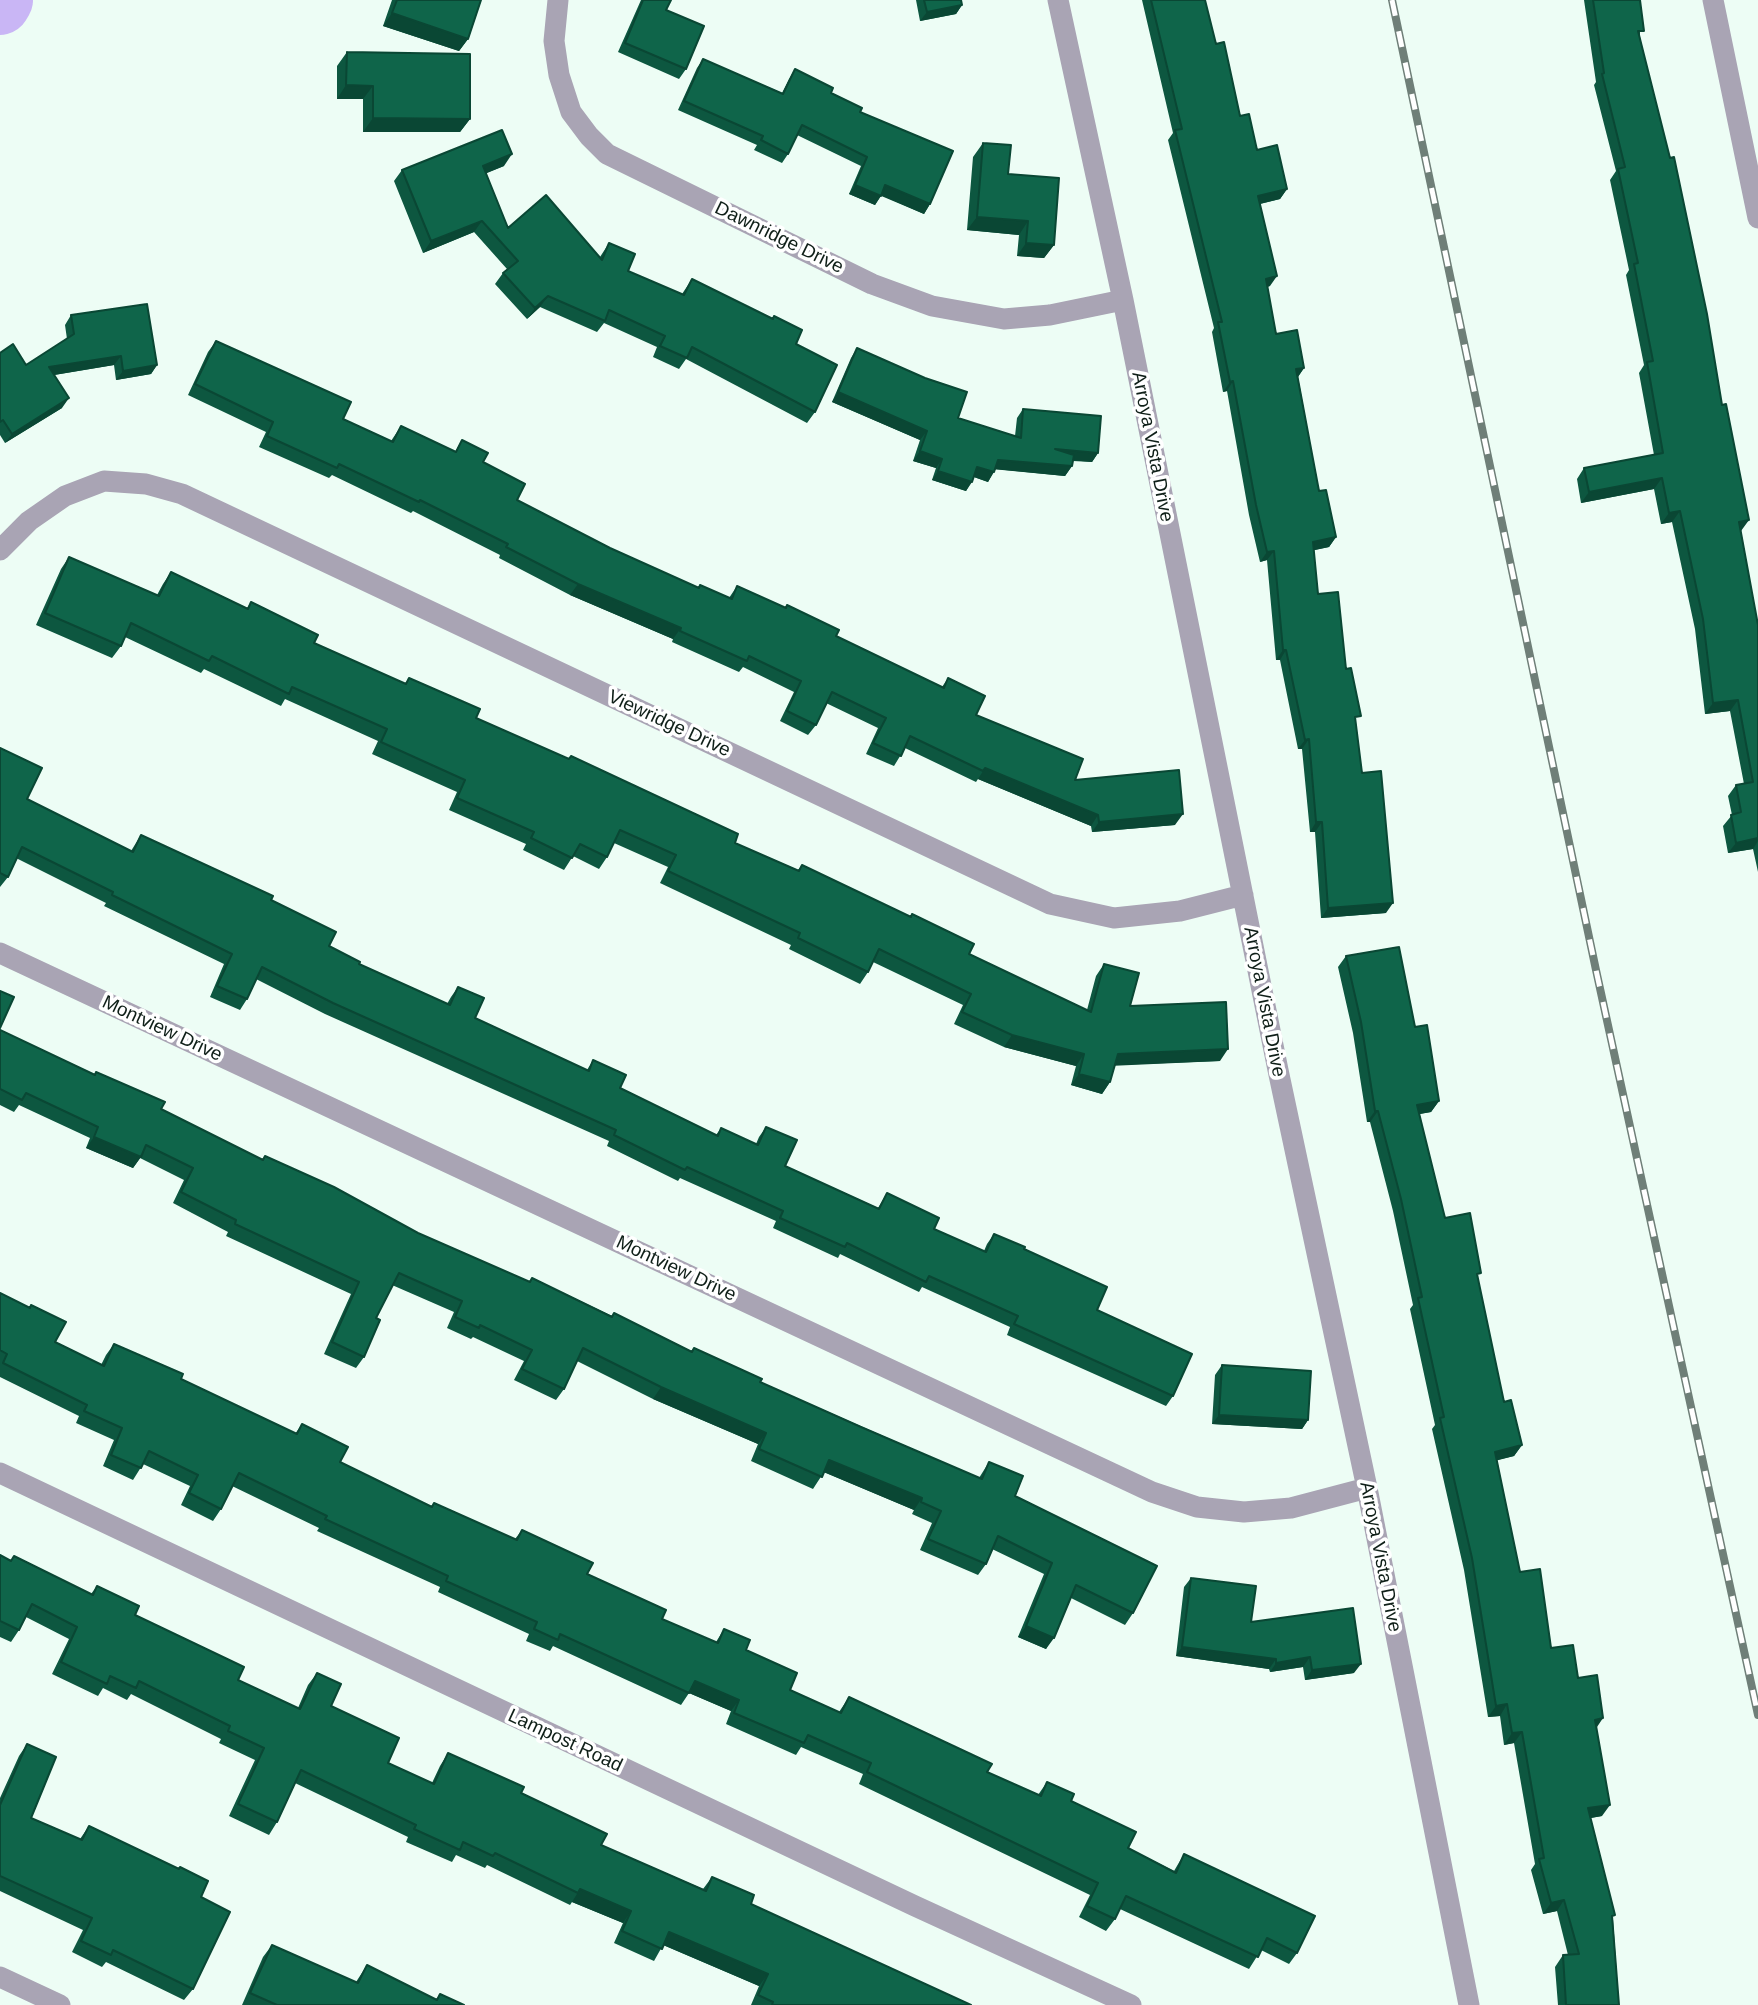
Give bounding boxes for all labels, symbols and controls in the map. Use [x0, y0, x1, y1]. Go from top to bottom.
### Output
street label: Dawnridge Drive [711, 197, 847, 279]
street label: Arroya Vista Drive [1126, 370, 1178, 524]
street label: Viewridge Drive [604, 686, 734, 762]
street label: Arroya Vista Drive [1238, 925, 1290, 1079]
street label: Montview Drive [98, 991, 226, 1067]
street label: Montview Drive [612, 1231, 740, 1307]
street label: Arroya Vista Drive [1354, 1480, 1406, 1634]
street label: Lampost Road [504, 1705, 626, 1777]

